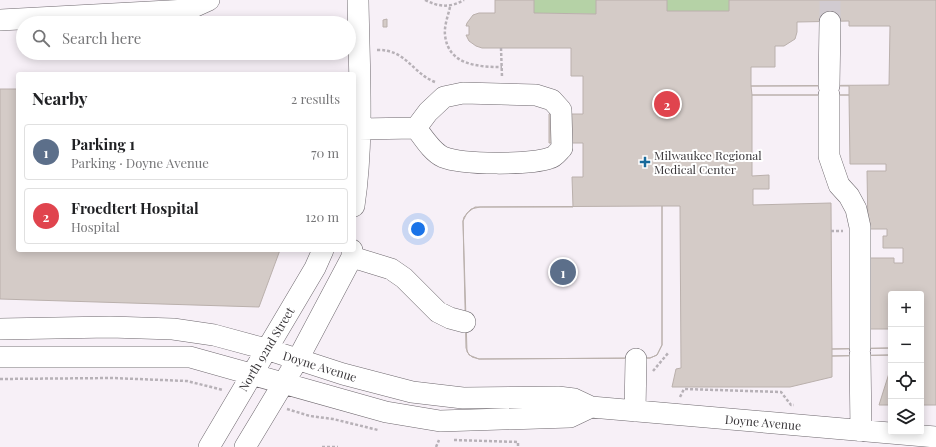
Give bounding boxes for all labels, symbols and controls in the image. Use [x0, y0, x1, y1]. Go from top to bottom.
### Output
search box [16, 16, 356, 60]
icon: search [30, 27, 52, 49]
text: Search here [62, 28, 141, 48]
text: Nearby [32, 87, 87, 109]
pin: 2 [654, 89, 680, 119]
text: 2 results [291, 90, 340, 107]
text: Parking 1 [71, 134, 135, 154]
text: 1 [44, 144, 48, 161]
text: 70 m [311, 144, 339, 161]
place label: Milwaukee Regional Medical Center [654, 147, 762, 177]
text: Parking · Doyne Avenue [71, 154, 209, 171]
marker: Milwaukee Regional Medical Center [639, 156, 651, 168]
text: Froedtert Hospital [71, 198, 199, 218]
text: 2 [43, 208, 49, 225]
text: 120 m [305, 208, 339, 225]
text: Hospital [71, 218, 120, 235]
your location [408, 219, 428, 239]
pin: 1 [550, 257, 576, 287]
map controls [888, 291, 924, 435]
button: + [888, 291, 924, 327]
street label: North 92nd Street [235, 303, 298, 394]
button: − [888, 327, 924, 363]
street label: Doyne Avenue [281, 347, 359, 385]
button: locate [888, 363, 924, 399]
button: layers [888, 399, 924, 435]
street label: Doyne Avenue [724, 411, 802, 433]

